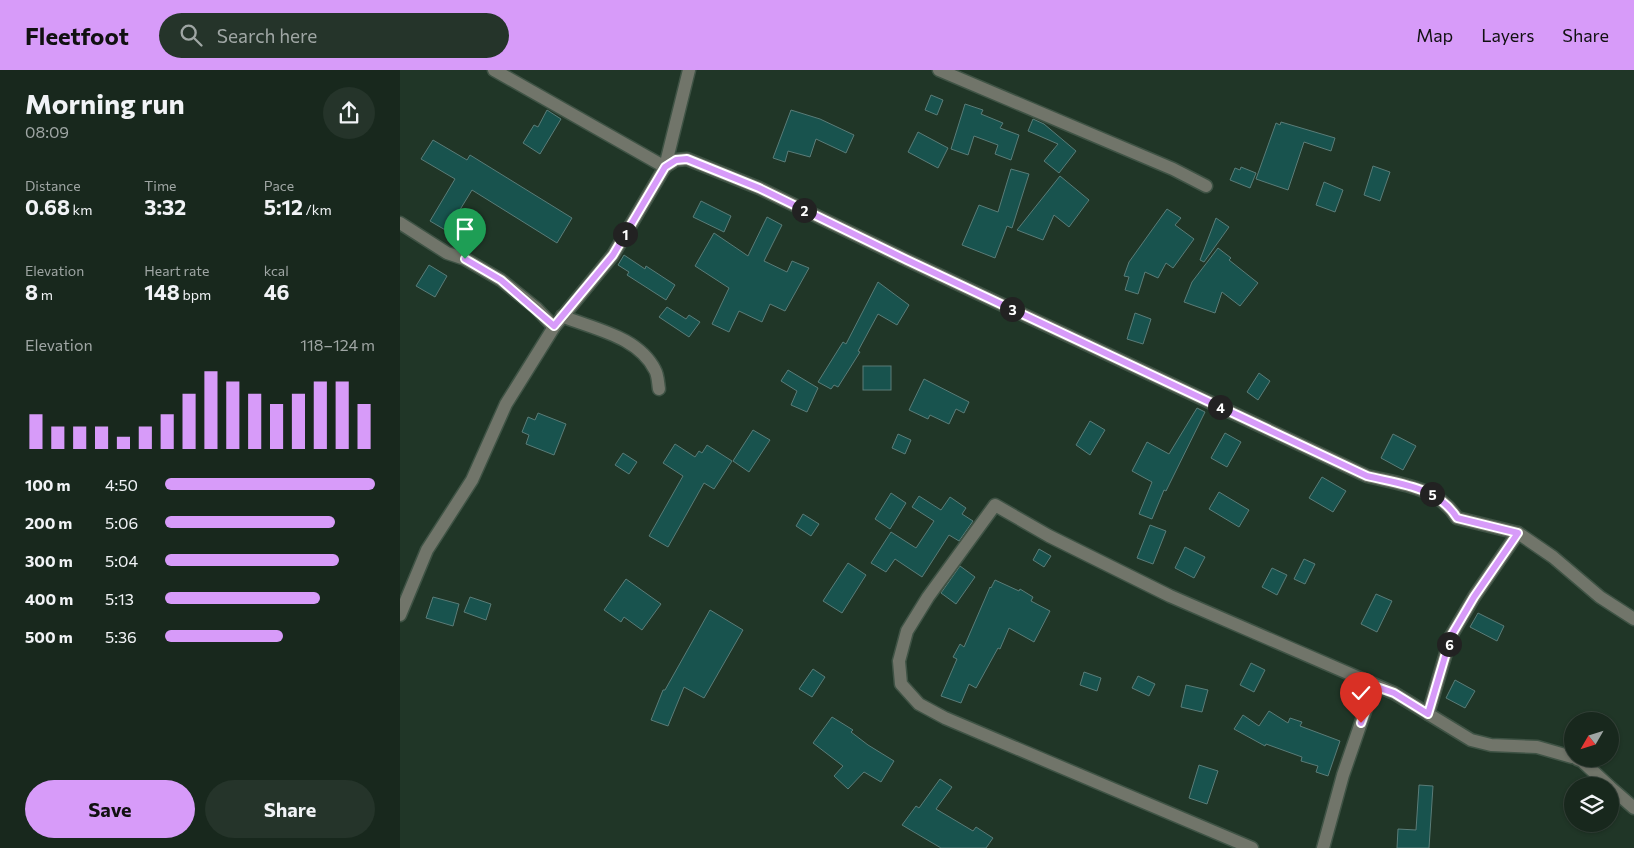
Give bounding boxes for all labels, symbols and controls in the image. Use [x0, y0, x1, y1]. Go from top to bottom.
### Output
search box [159, 13, 509, 58]
text: Fleetfoot [25, 21, 129, 50]
icon: search [177, 21, 205, 49]
text: Search here [217, 24, 317, 47]
text: Map [1416, 24, 1453, 46]
text: Layers [1481, 24, 1534, 46]
text: Share [1562, 24, 1609, 46]
text: Morning run [25, 86, 185, 120]
button: share [323, 87, 375, 139]
text: 08:09 [25, 122, 69, 141]
text: Distance [25, 177, 81, 194]
text: Time [144, 177, 177, 194]
text: Pace [264, 177, 294, 194]
text: 0.68 [25, 194, 70, 219]
text: 3:32 [144, 194, 186, 219]
text: 5:12 [264, 194, 303, 219]
pin: 2 [792, 198, 816, 222]
text: km [70, 201, 92, 218]
text: /km [303, 201, 332, 218]
text: 2 [801, 202, 808, 219]
pin [444, 208, 486, 259]
icon: arrive [451, 215, 479, 243]
pin: 1 [612, 222, 638, 246]
text: 1 [622, 226, 629, 243]
text: Elevation [25, 262, 84, 279]
text: Heart rate [144, 262, 209, 279]
text: kcal [264, 262, 289, 279]
text: 8 [25, 279, 38, 304]
text: 148 [144, 279, 180, 304]
text: 46 [264, 279, 290, 304]
text: m [38, 286, 53, 303]
text: bpm [180, 286, 211, 303]
pin: 3 [1000, 296, 1024, 322]
text: 3 [1008, 301, 1017, 318]
text: Elevation [25, 335, 93, 354]
text: 118–124 m [300, 335, 375, 354]
pin: 4 [1208, 394, 1232, 420]
text: 4 [1216, 399, 1225, 416]
text: 100 m [25, 475, 71, 494]
text: 4:50 [105, 475, 138, 494]
pin: 5 [1420, 482, 1444, 506]
text: 5 [1428, 486, 1437, 503]
text: 200 m [25, 513, 72, 532]
text: 5:06 [105, 513, 138, 532]
text: 300 m [25, 551, 73, 570]
text: 5:04 [105, 551, 138, 570]
text: 400 m [25, 589, 73, 608]
text: 5:13 [105, 589, 134, 608]
text: 500 m [25, 627, 73, 646]
text: 5:36 [105, 627, 137, 646]
pin: 6 [1436, 632, 1462, 656]
text: 6 [1445, 636, 1454, 653]
pin [1340, 672, 1382, 723]
icon: check [1347, 679, 1375, 707]
north arrow [1564, 712, 1619, 768]
map controls [1564, 712, 1619, 832]
button: layers [1564, 777, 1619, 832]
button: Save [25, 780, 195, 838]
button: Share [205, 780, 375, 838]

